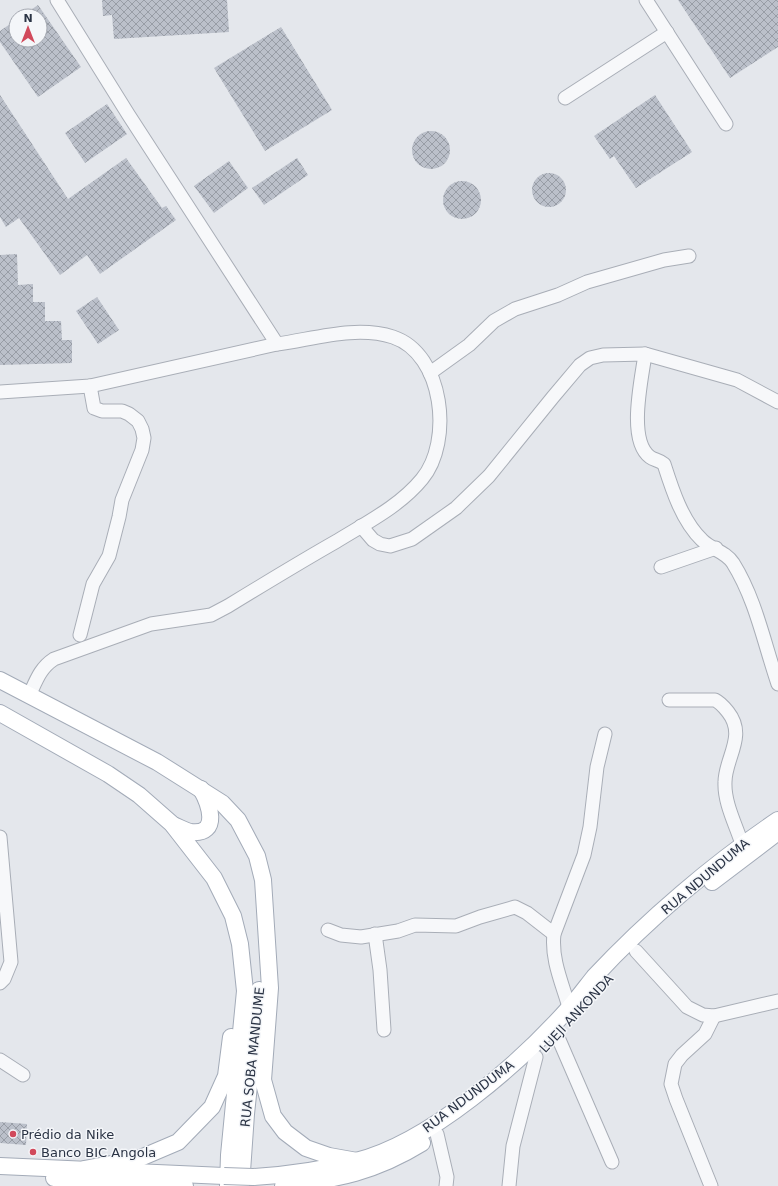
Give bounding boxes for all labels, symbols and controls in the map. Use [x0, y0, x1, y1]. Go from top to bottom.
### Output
north arrow [8, 8, 48, 48]
text: N [23, 12, 33, 25]
street label: RUA NDUNDUMA [658, 835, 752, 918]
street label: LUEJI ANKONDA [536, 971, 616, 1055]
street label: RUA SOBA MANDUME [238, 986, 267, 1128]
street label: RUA NDUNDUMA [420, 1057, 517, 1136]
place label: Prédio da Nike [21, 1127, 114, 1142]
marker: Prédio da Nike [8, 1129, 18, 1139]
place label: Banco BIC Angola [41, 1145, 156, 1160]
marker: Banco BIC Angola [28, 1147, 38, 1157]

